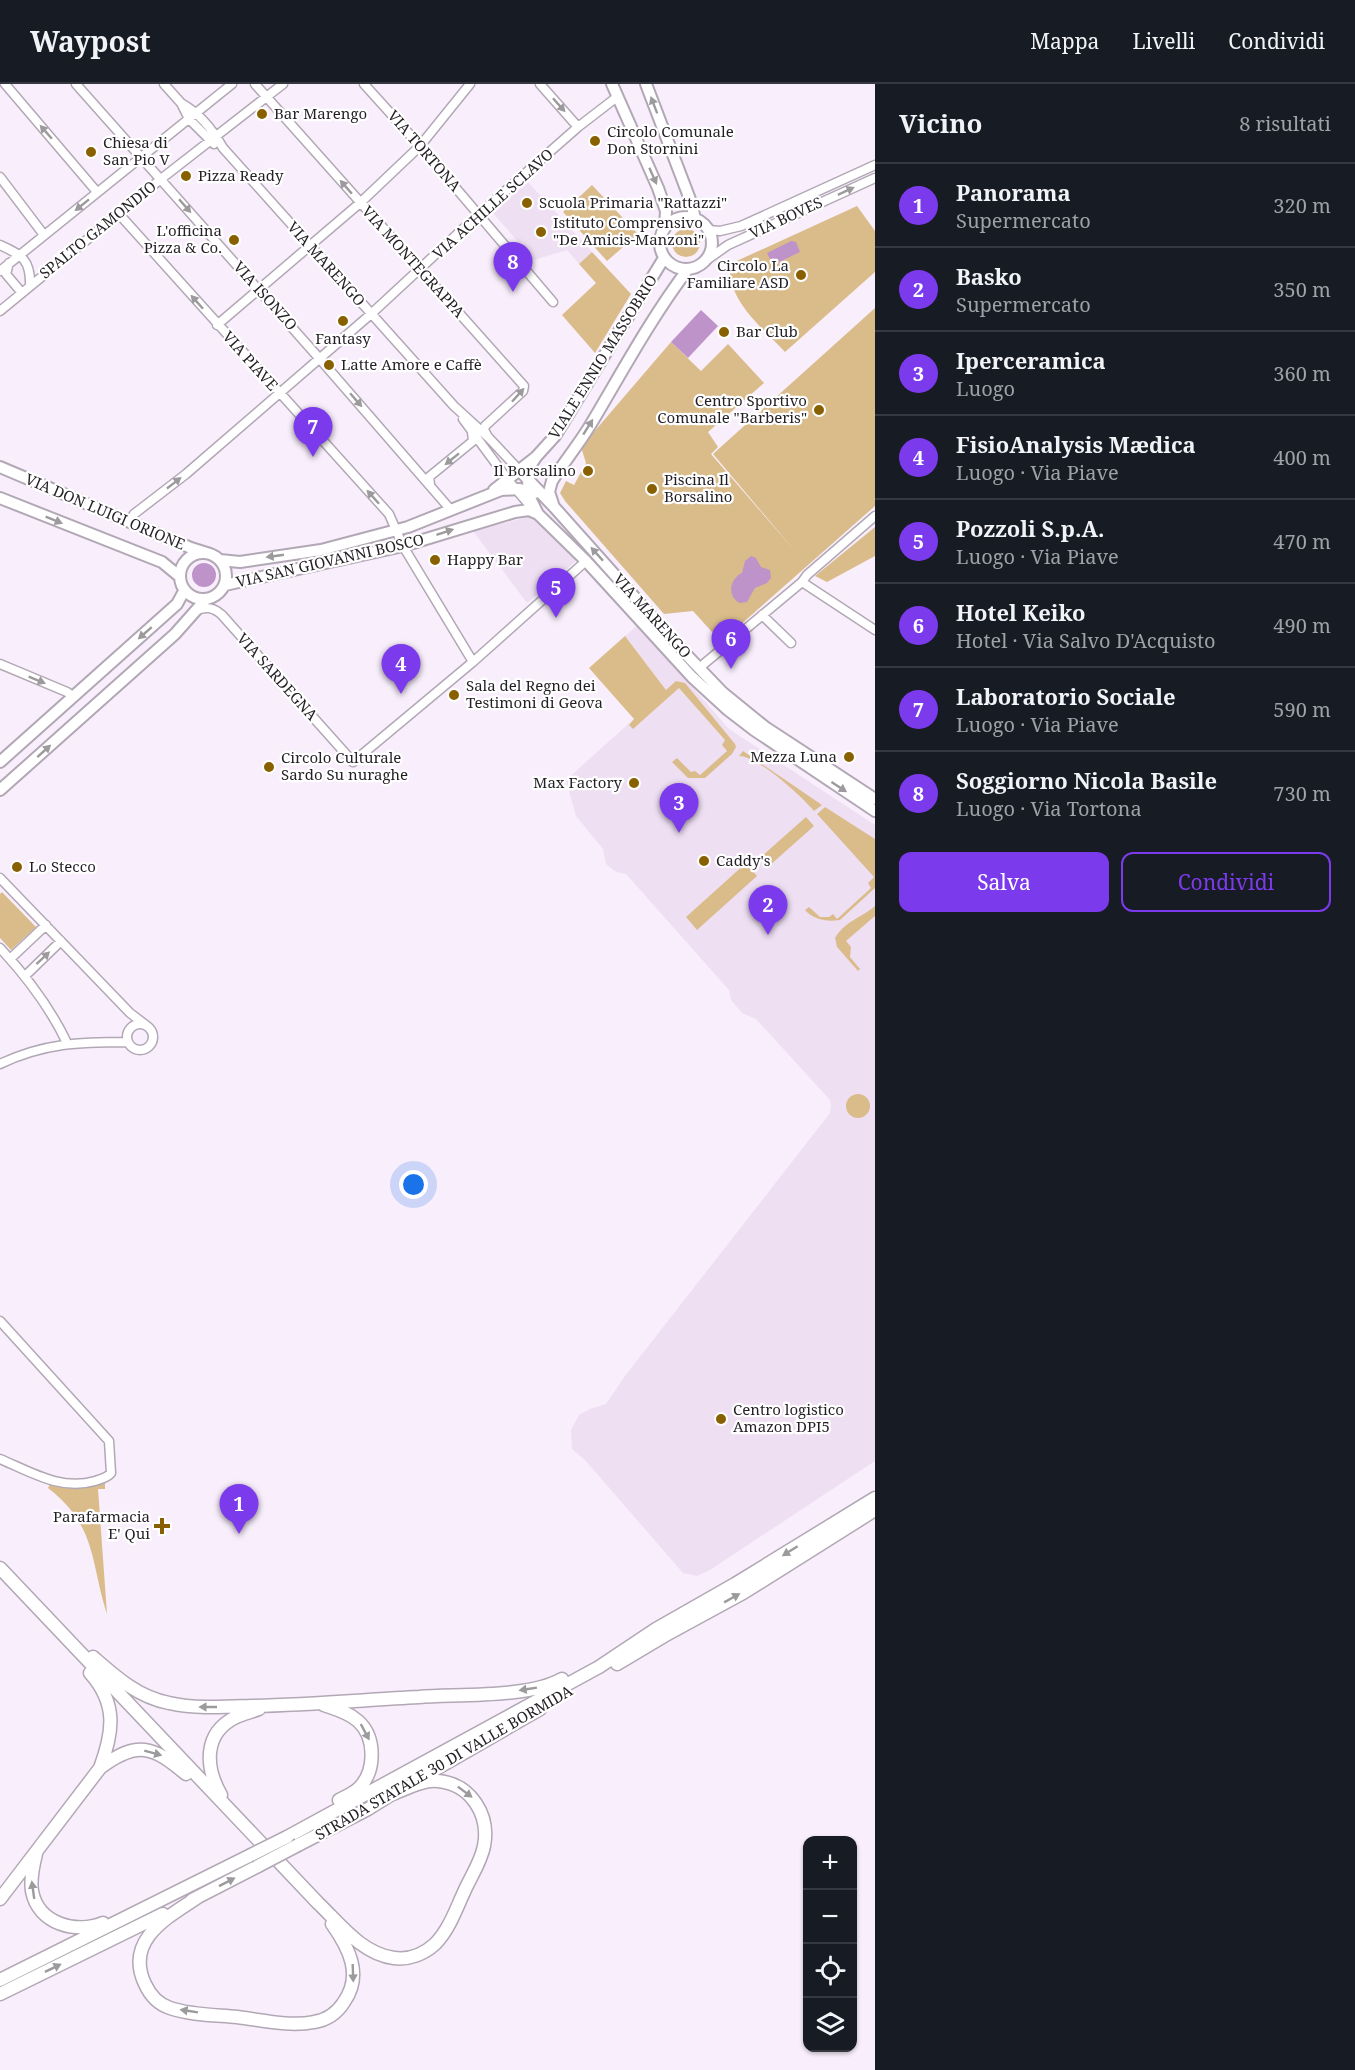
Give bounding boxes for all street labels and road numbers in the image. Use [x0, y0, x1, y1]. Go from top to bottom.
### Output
street label: VIA TORTONA [384, 105, 466, 196]
street label: VIA ACHILLE SCLAVO [428, 144, 557, 263]
street label: SPALTO GAMONDIO [35, 176, 160, 283]
street label: VIA BOVES [746, 191, 825, 243]
street label: VIA MONTEGRAPPA [358, 201, 470, 322]
street label: VIA MARENGO [283, 217, 370, 310]
street label: VIA ISONZO [229, 257, 302, 334]
street label: VIALE ENNIO MASSOBRIO [543, 271, 661, 442]
street label: VIA PIAVE [219, 326, 283, 394]
street label: VIA DON LUIGI ORIONE [22, 468, 188, 554]
street label: VIA SAN GIOVANNI BOSCO [234, 529, 426, 591]
street label: VIA MARENGO [609, 569, 696, 662]
street label: VIA SARDEGNA [233, 628, 323, 725]
street label: STRADA STATALE 30 DI VALLE BORMIDA [311, 1680, 576, 1844]

